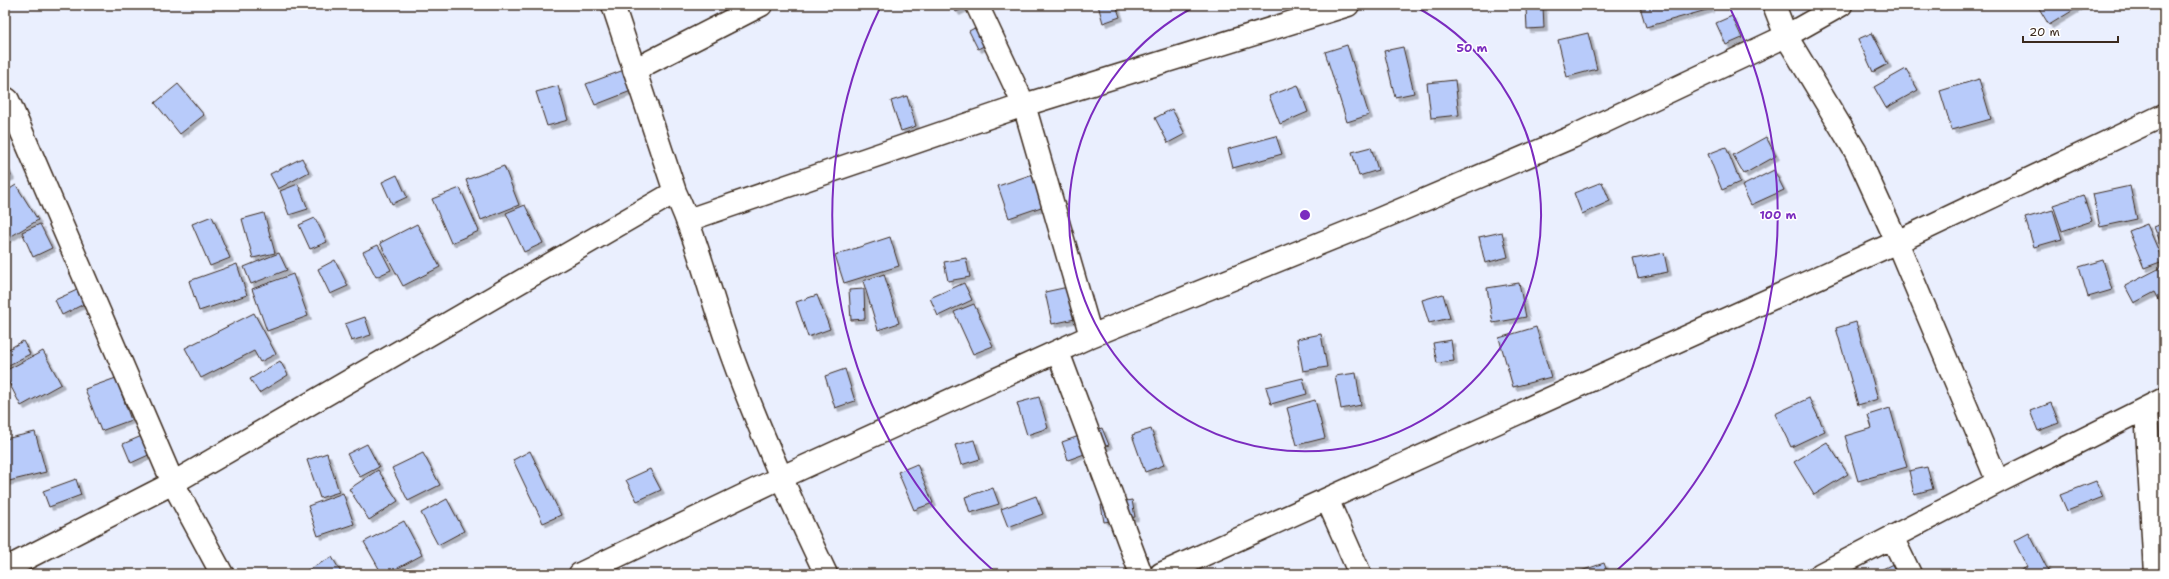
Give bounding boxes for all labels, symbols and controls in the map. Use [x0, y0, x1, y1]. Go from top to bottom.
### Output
scale bar [2023, 18, 2118, 44]
text: 20 m [2029, 24, 2060, 40]
text: 50 m [1457, 40, 1488, 56]
text: 100 m [1760, 207, 1797, 223]
centre of rings [1298, 208, 1312, 222]

